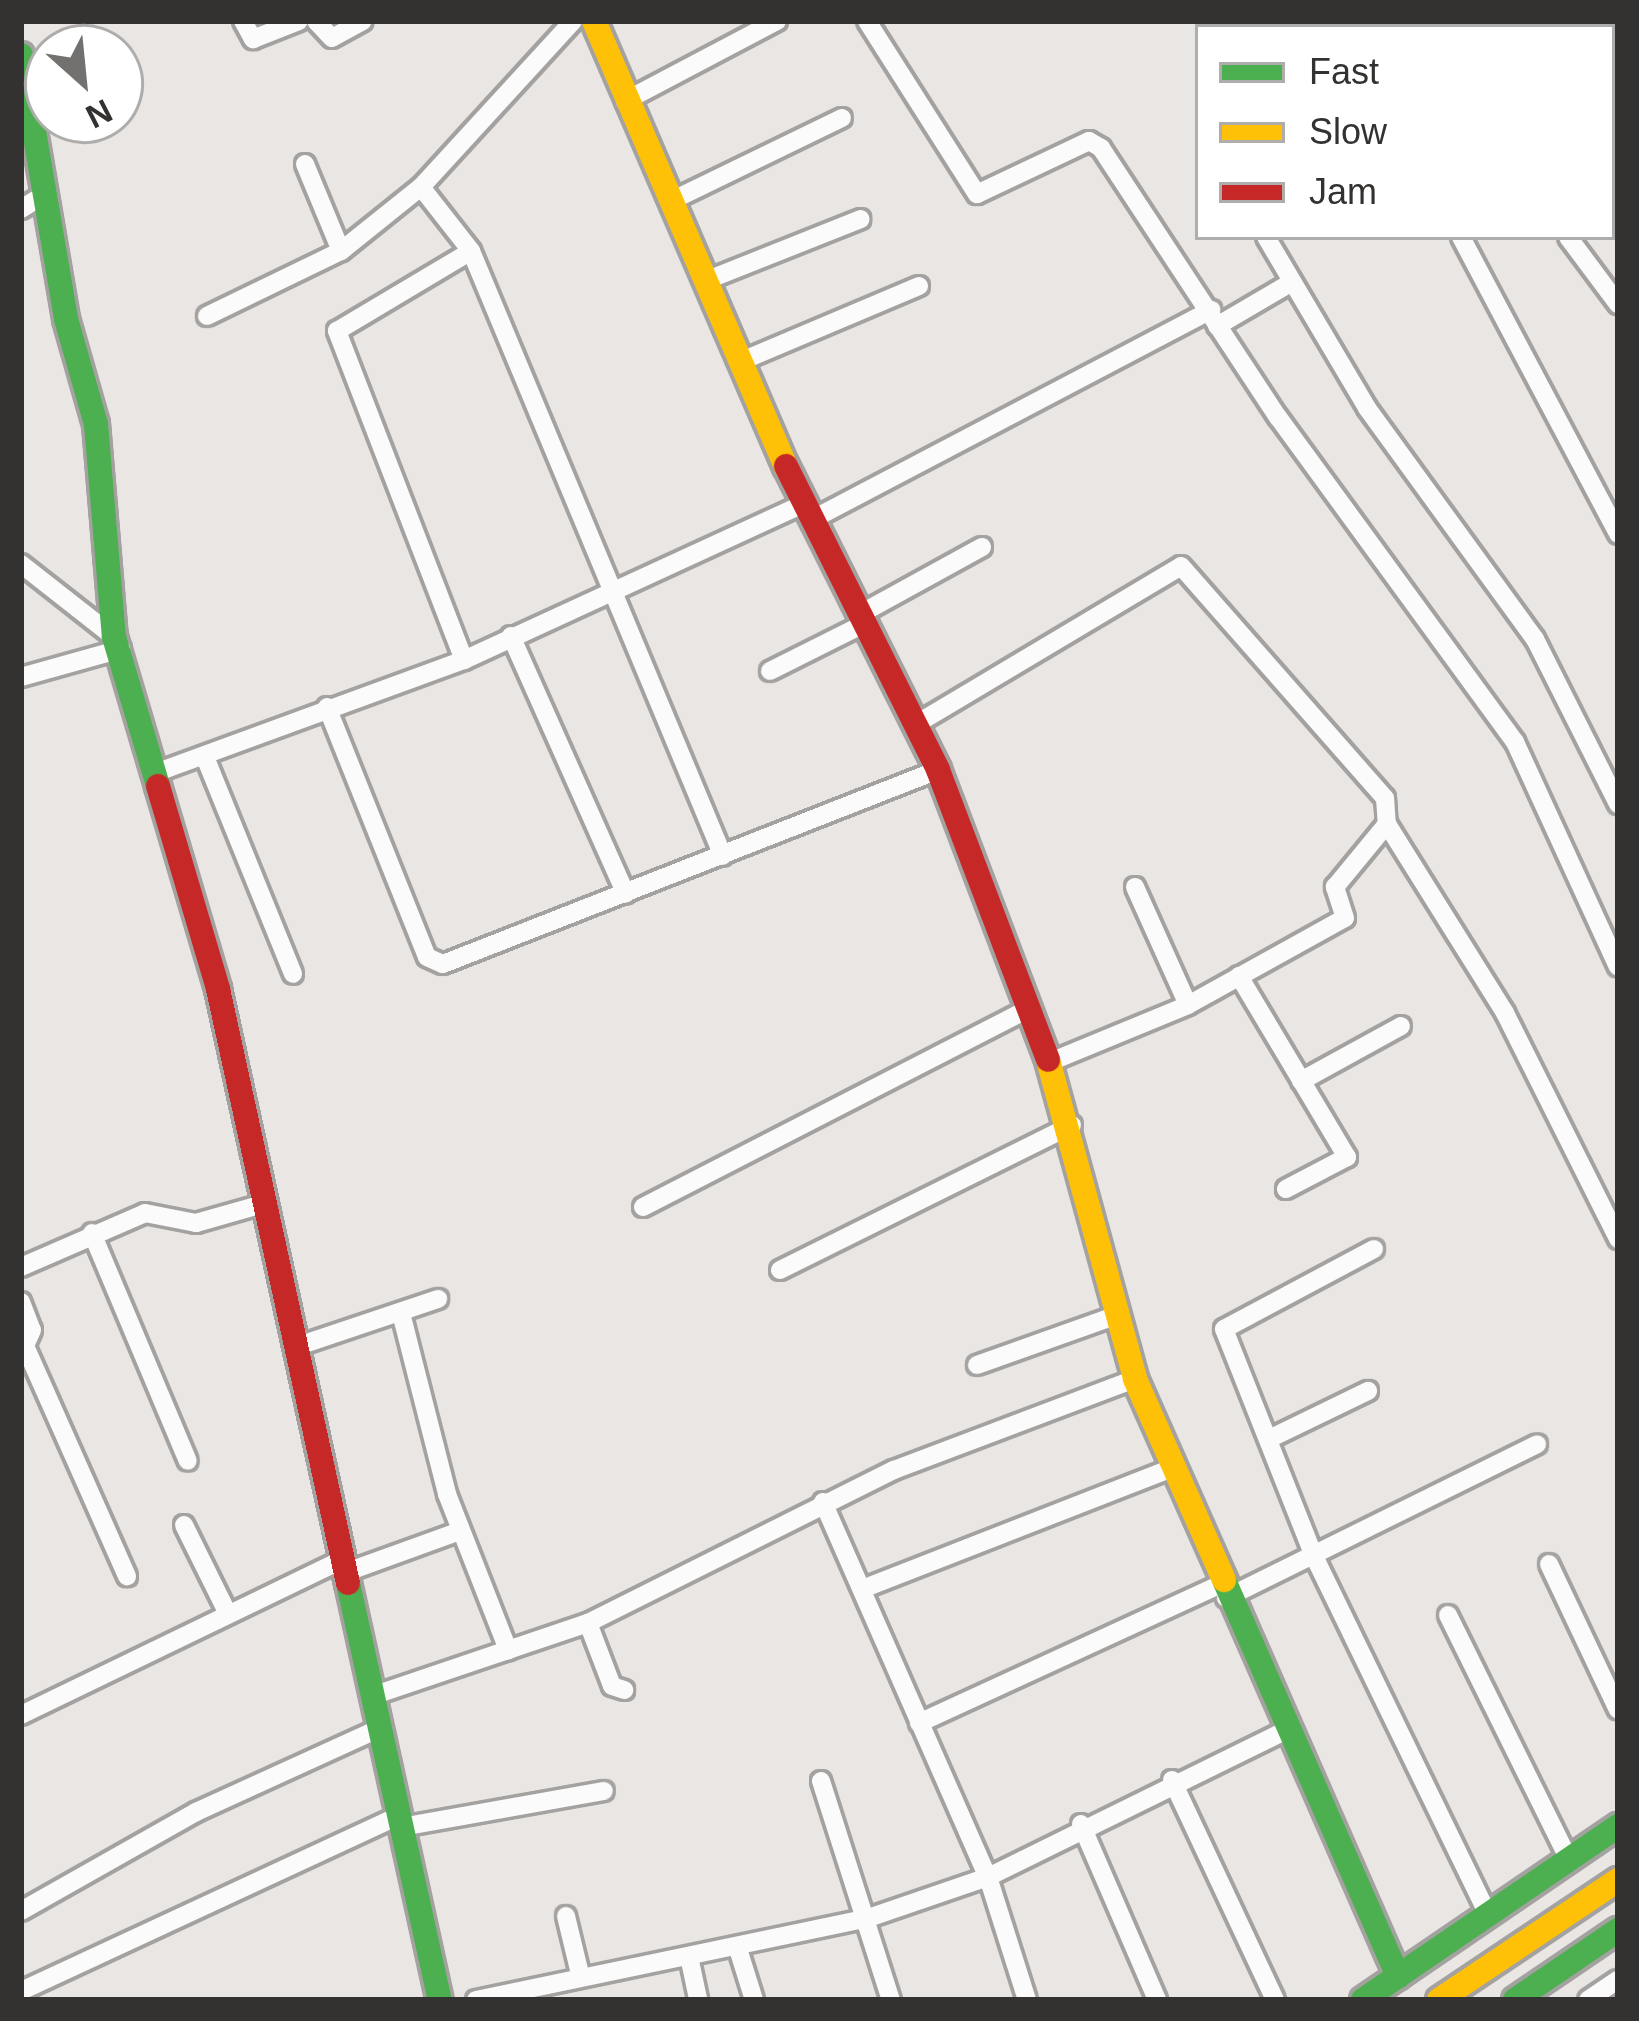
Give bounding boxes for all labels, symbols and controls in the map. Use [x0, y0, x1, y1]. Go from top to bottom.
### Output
north arrow [24, 24, 144, 144]
legend [1195, 24, 1615, 240]
text: Fast [1309, 51, 1379, 92]
text: N [80, 92, 118, 136]
text: Slow [1309, 111, 1387, 152]
text: Jam [1309, 171, 1377, 212]

